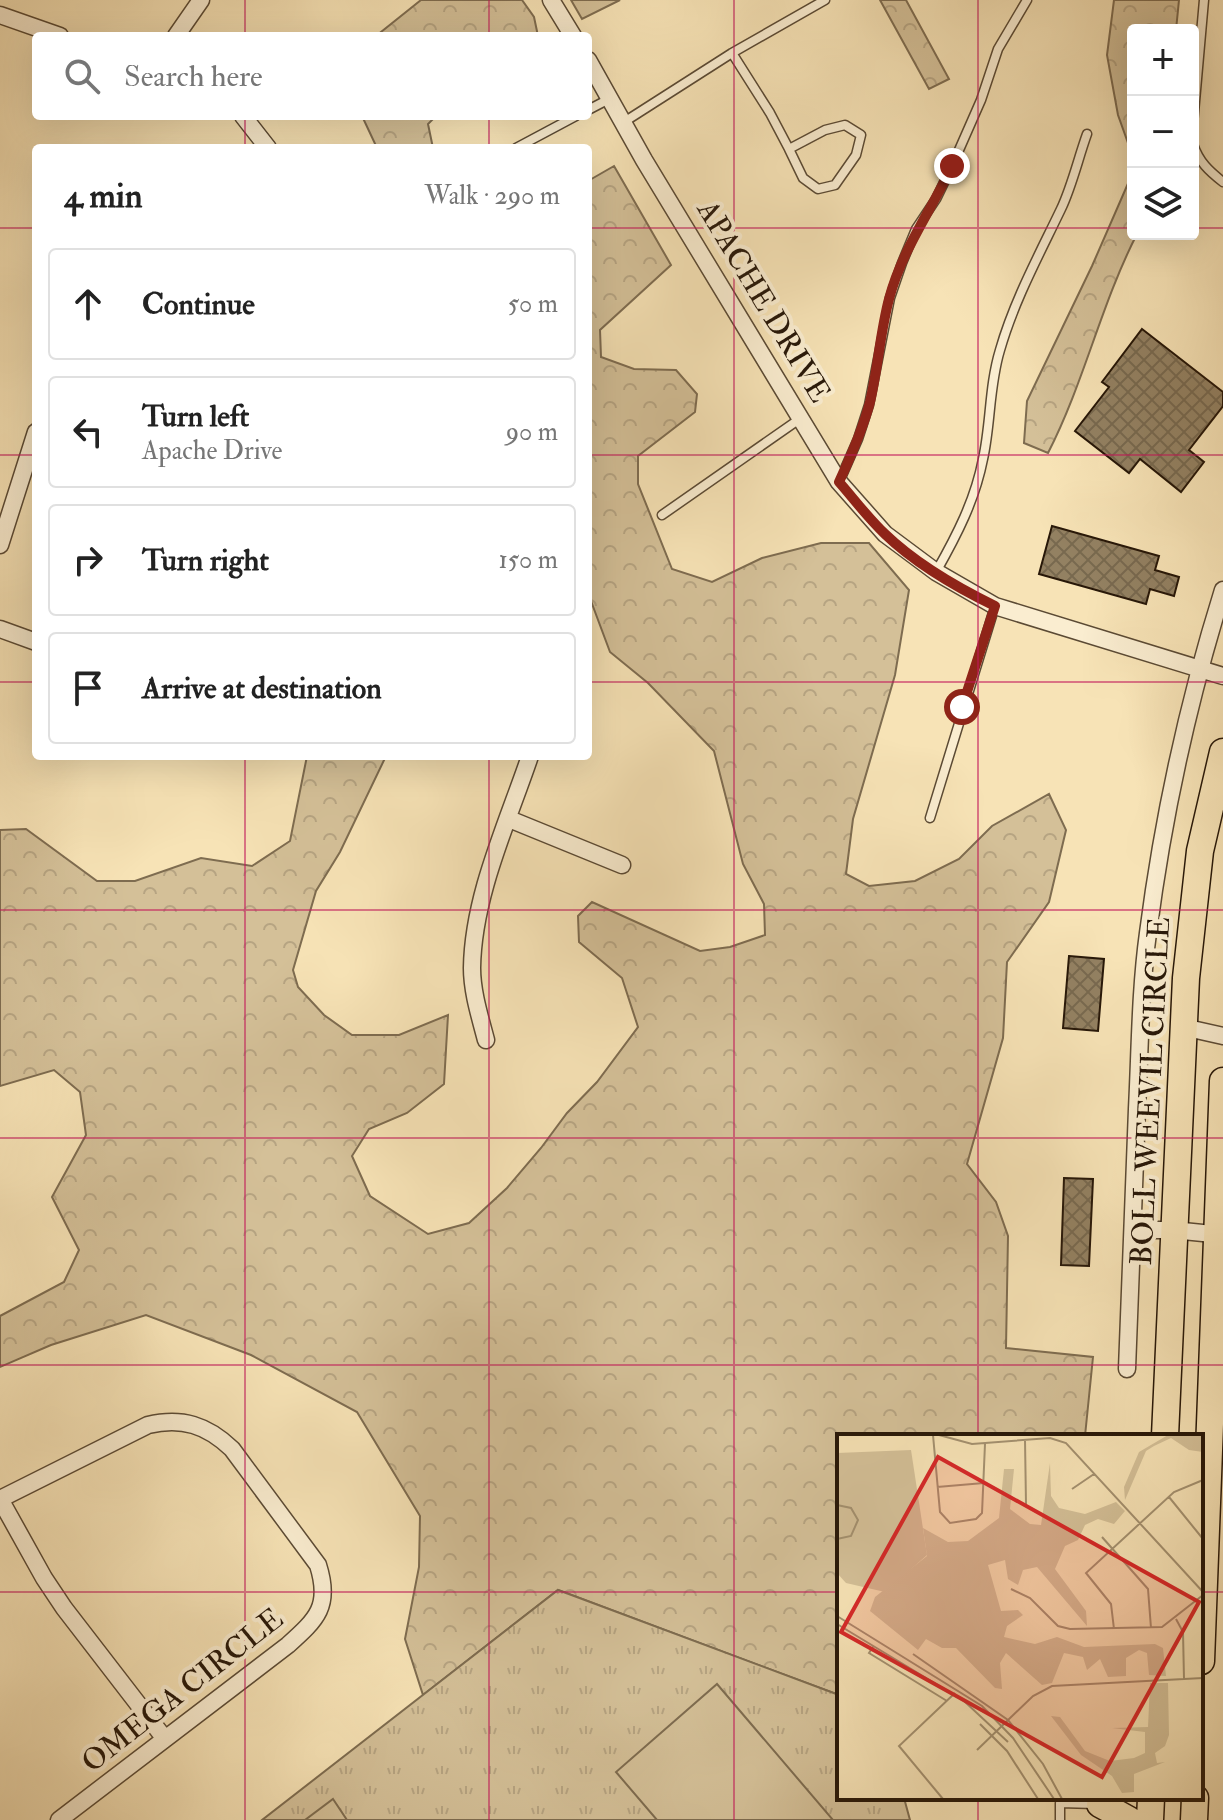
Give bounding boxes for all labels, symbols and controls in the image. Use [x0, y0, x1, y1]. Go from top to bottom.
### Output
map controls [1127, 24, 1199, 240]
button: + [1127, 24, 1199, 96]
search box [32, 32, 592, 120]
icon: search [60, 54, 104, 98]
text: Search here [124, 58, 263, 95]
button: − [1127, 96, 1199, 168]
route end [934, 148, 970, 184]
button: layers [1127, 168, 1199, 240]
text: 4 min [64, 175, 142, 218]
text: Walk · 290 m [425, 180, 560, 212]
street label: APACHE DRIVE [688, 193, 838, 409]
icon: ahead [66, 282, 110, 326]
text: Continue [142, 286, 255, 323]
text: 50 m [508, 288, 558, 320]
text: Turn left [142, 398, 249, 435]
icon: left [66, 410, 110, 454]
text: 90 m [506, 416, 558, 448]
text: Apache Drive [142, 435, 282, 467]
icon: right [66, 538, 110, 582]
text: Turn right [142, 542, 269, 579]
text: 150 m [499, 544, 558, 576]
icon: arrive [66, 666, 110, 710]
text: Arrive at destination [142, 670, 382, 707]
route start [944, 689, 980, 725]
street label: BOLL WEEVIL CIRCLE [1123, 916, 1178, 1266]
inset map [837, 1434, 1203, 1800]
street label: OMEGA CIRCLE [74, 1600, 290, 1781]

